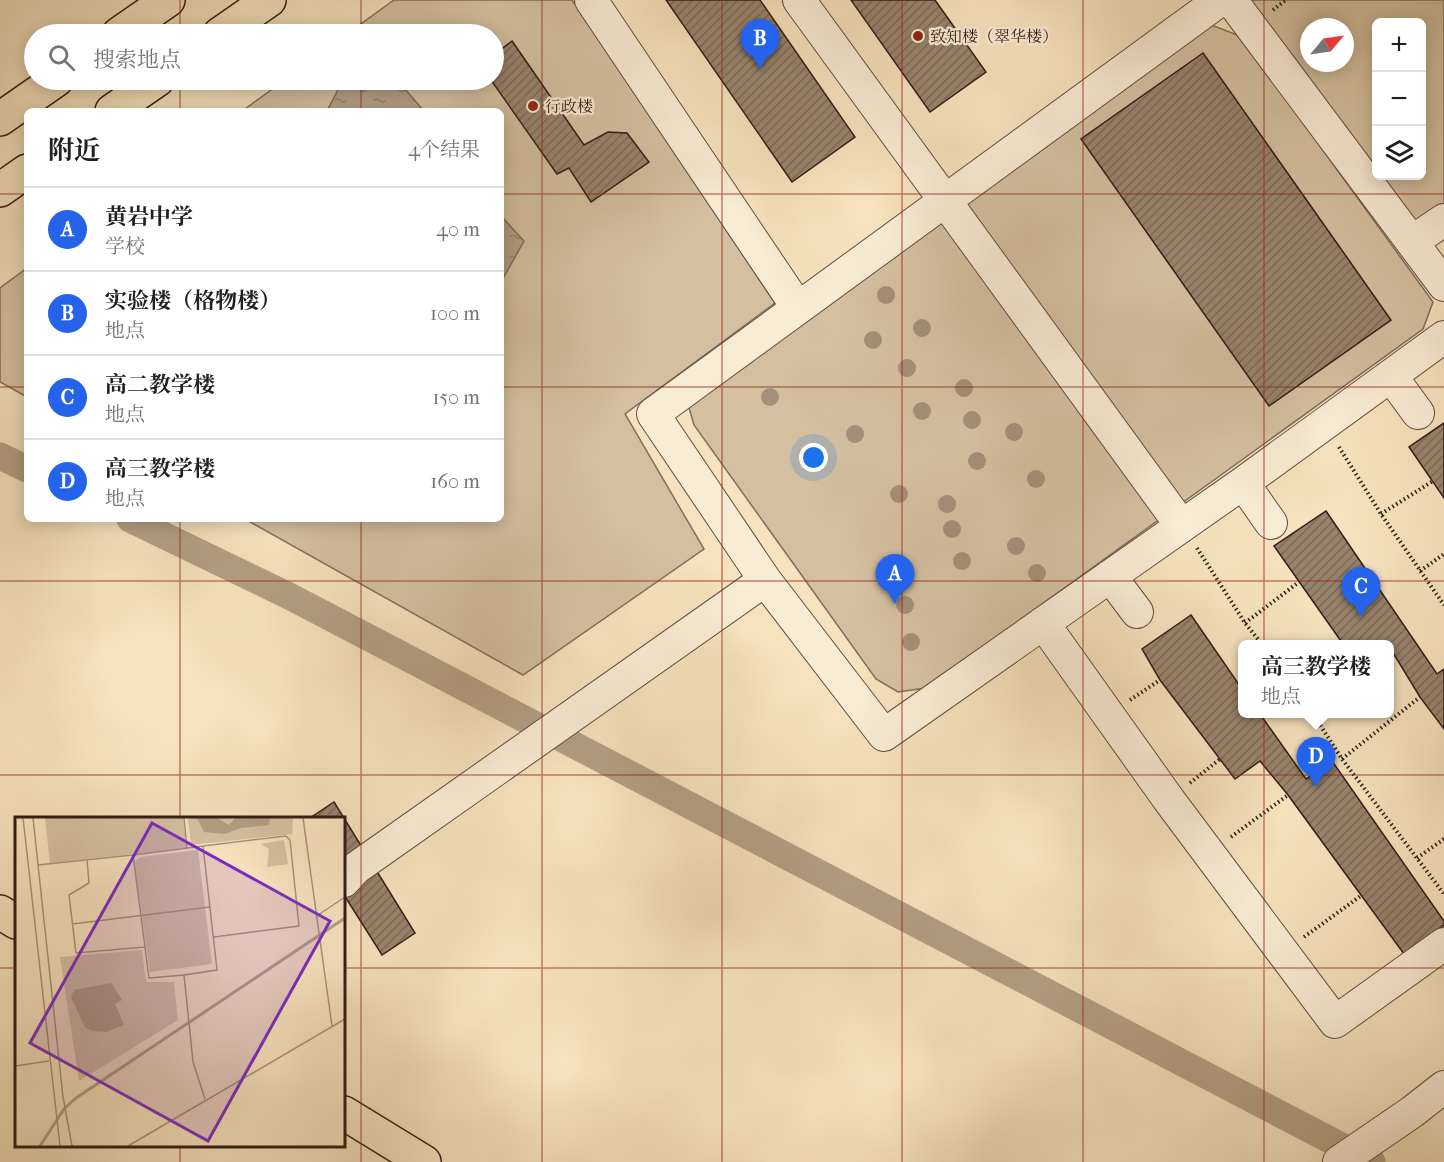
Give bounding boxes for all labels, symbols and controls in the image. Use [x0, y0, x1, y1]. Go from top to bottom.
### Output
north arrow [1300, 18, 1354, 72]
map controls [1372, 18, 1426, 180]
button: + [1372, 18, 1426, 72]
pin: B [740, 20, 780, 69]
search box [24, 24, 504, 90]
place label: 致知楼（翠华楼） [930, 27, 1058, 46]
marker: 致知楼（翠华楼） [911, 29, 925, 43]
icon: search [45, 41, 78, 74]
text: 搜索地点 [93, 47, 181, 73]
button: − [1372, 72, 1426, 126]
place label: 行政楼 [545, 97, 593, 116]
marker: 行政楼 [526, 99, 540, 113]
button: layers [1372, 126, 1426, 180]
text: 附近 [48, 135, 100, 166]
text: 4个结果 [408, 138, 480, 161]
text: 黄岩中学 [105, 204, 193, 230]
text: A [61, 218, 74, 241]
text: 40 m [436, 218, 480, 241]
text: 学校 [105, 235, 145, 258]
text: 实验楼（格物楼） [105, 288, 281, 314]
text: B [61, 302, 74, 325]
text: 100 m [430, 302, 480, 325]
text: 地点 [105, 319, 145, 342]
text: 高二教学楼 [105, 372, 215, 398]
text: C [61, 386, 74, 409]
text: 150 m [432, 386, 480, 409]
text: 地点 [105, 403, 145, 426]
your location [799, 443, 828, 472]
text: 高三教学楼 [105, 456, 215, 482]
text: D [60, 470, 75, 493]
text: 160 m [430, 470, 480, 493]
text: 地点 [105, 487, 145, 510]
pin: A [876, 554, 914, 604]
pin: C [1342, 568, 1380, 617]
popup [1238, 640, 1394, 718]
text: 高三教学楼 [1261, 654, 1371, 680]
text: 地点 [1261, 685, 1301, 708]
pin: D [1296, 738, 1336, 787]
inset map [15, 817, 345, 1147]

